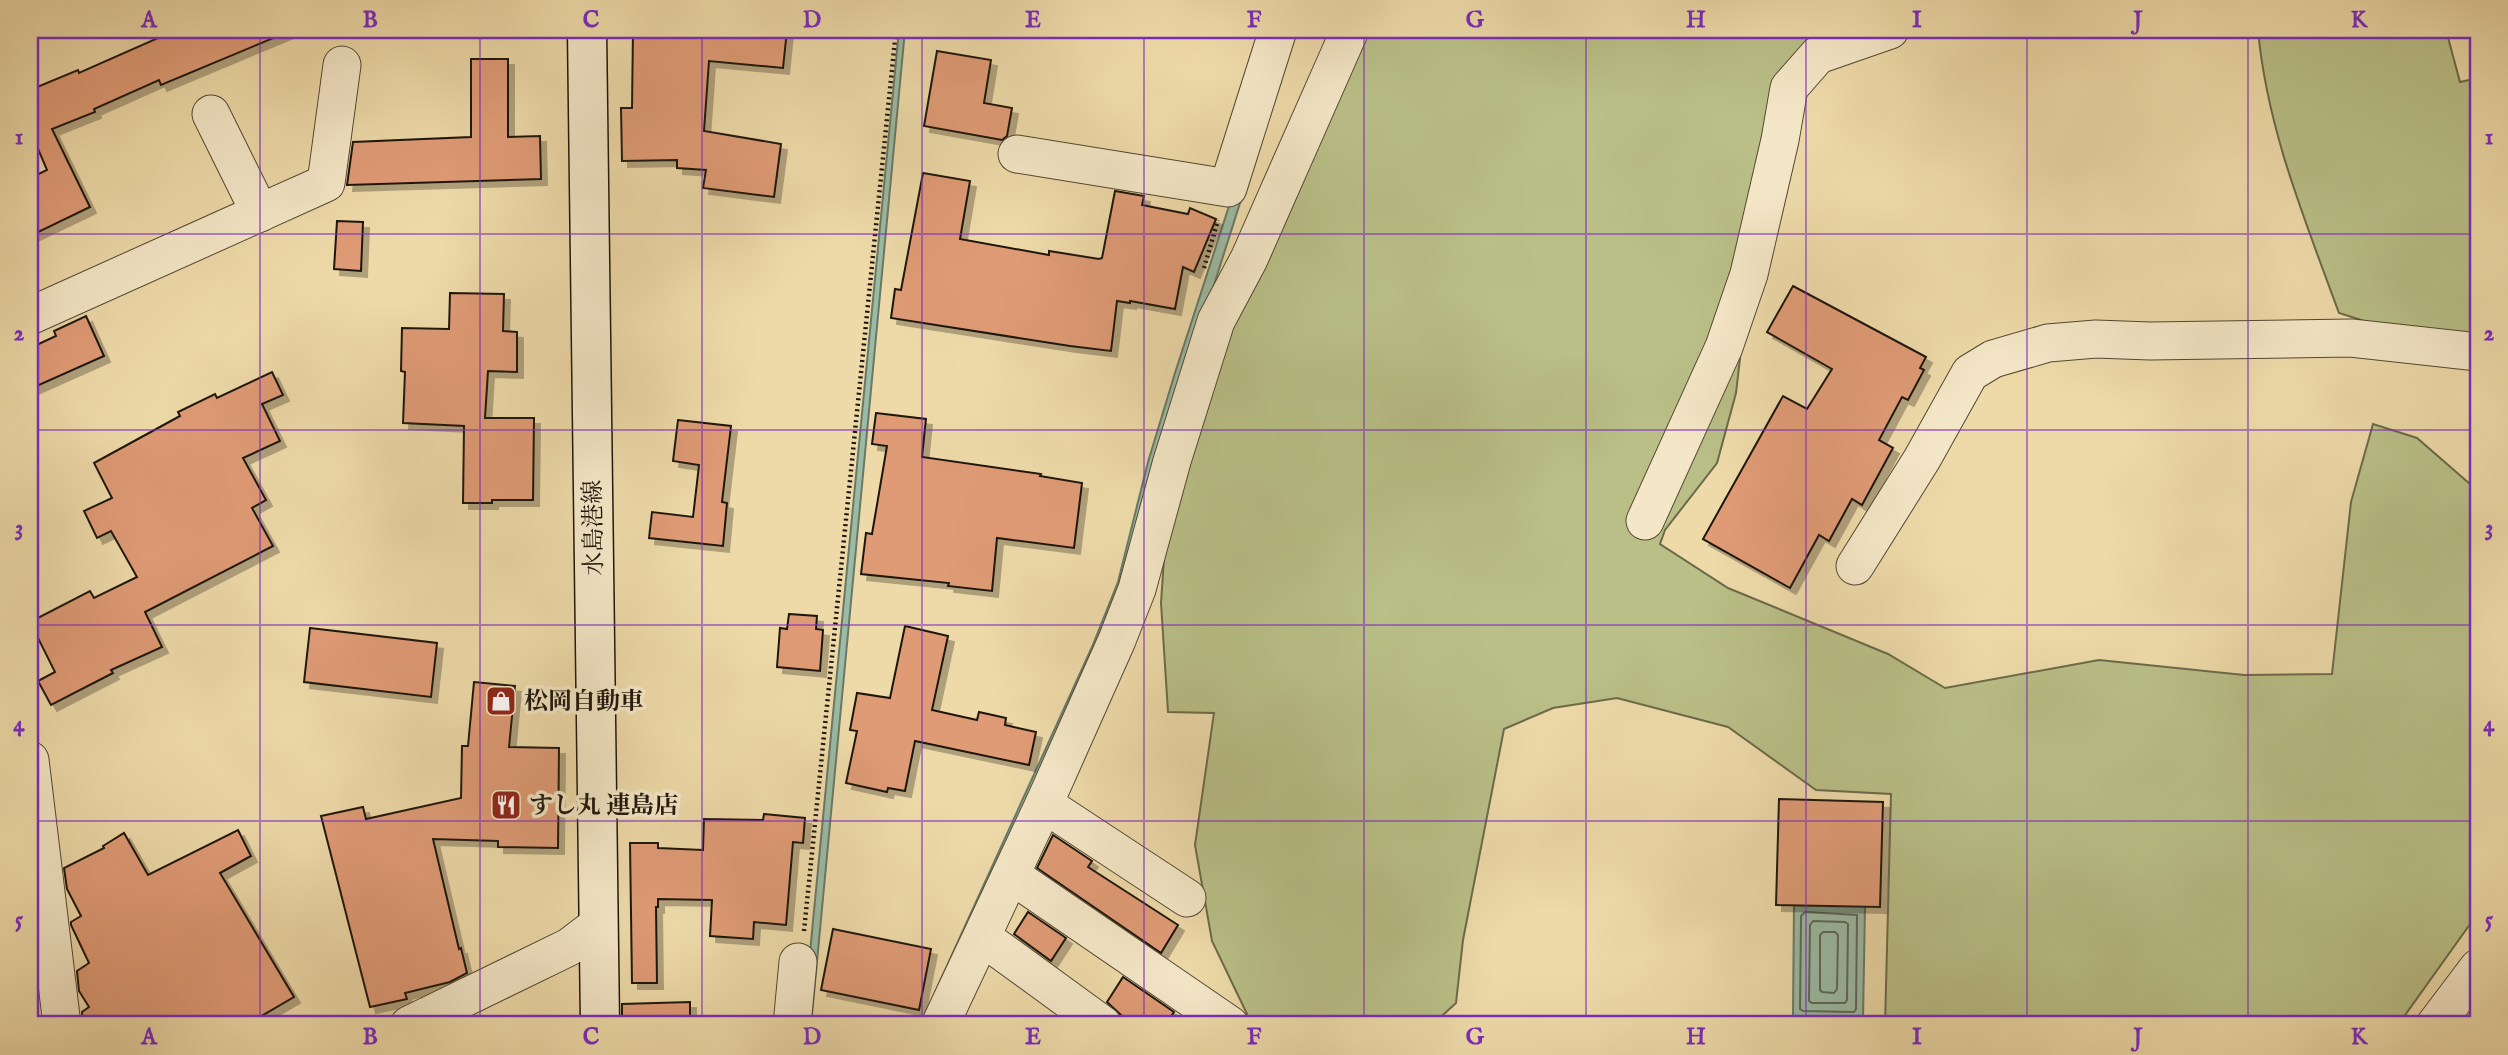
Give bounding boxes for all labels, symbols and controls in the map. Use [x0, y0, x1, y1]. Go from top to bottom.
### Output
text: A [140, 6, 158, 35]
text: B [362, 6, 378, 35]
text: C [583, 6, 600, 35]
text: D [803, 6, 821, 35]
text: E [1025, 6, 1041, 35]
text: F [1247, 6, 1262, 35]
text: G [1466, 6, 1485, 35]
text: H [1686, 6, 1706, 35]
text: I [1912, 6, 1922, 35]
text: J [2130, 6, 2143, 35]
text: K [2351, 6, 2369, 35]
text: 1 [15, 123, 23, 152]
text: 1 [2485, 123, 2493, 152]
text: 2 [14, 319, 25, 348]
text: 2 [2484, 319, 2495, 348]
street label: 水島港線 [578, 480, 611, 576]
text: 3 [15, 514, 23, 543]
text: 3 [2485, 514, 2493, 543]
shop icon: 松岡自動車 [484, 684, 518, 718]
place label: 松岡自動車 [524, 687, 644, 718]
text: 4 [13, 710, 25, 739]
text: 4 [2483, 710, 2495, 739]
restaurant icon: すし丸 連島店 [489, 788, 523, 822]
place label: すし丸 連島店 [529, 791, 678, 822]
text: 5 [15, 906, 24, 935]
text: 5 [2485, 906, 2494, 935]
text: A [140, 1023, 158, 1052]
text: B [362, 1023, 378, 1052]
text: C [583, 1023, 600, 1052]
text: D [803, 1023, 821, 1052]
text: E [1025, 1023, 1041, 1052]
text: F [1247, 1023, 1262, 1052]
text: G [1466, 1023, 1485, 1052]
text: H [1686, 1023, 1706, 1052]
text: I [1912, 1023, 1922, 1052]
text: J [2130, 1023, 2143, 1052]
text: K [2351, 1023, 2369, 1052]

